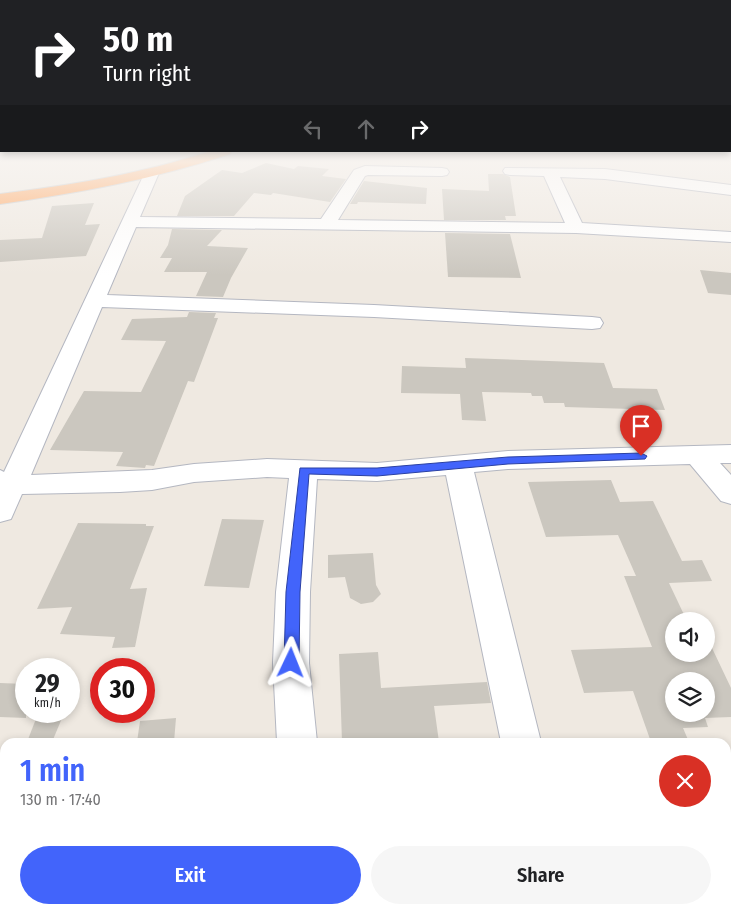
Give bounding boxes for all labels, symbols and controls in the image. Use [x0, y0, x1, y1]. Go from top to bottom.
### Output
text: 50 m [103, 18, 173, 60]
icon: right [20, 20, 85, 85]
text: Turn right [103, 60, 191, 87]
icon: left [299, 115, 327, 143]
icon: ahead [352, 115, 380, 143]
icon: right [405, 115, 433, 143]
pin [620, 405, 662, 456]
icon: arrive [627, 412, 655, 440]
map controls [665, 612, 715, 722]
button: sound [665, 612, 715, 662]
position arrow [264, 636, 316, 688]
speed limit sign: 30 [90, 658, 155, 723]
text: 29 [35, 669, 60, 699]
button: layers [665, 672, 715, 722]
text: km/h [34, 696, 61, 710]
text: 1 min [20, 753, 85, 789]
button: close [659, 755, 711, 807]
text: 130 m · 17:40 [20, 790, 101, 809]
button: Exit [20, 846, 361, 904]
button: Share [371, 846, 711, 904]

